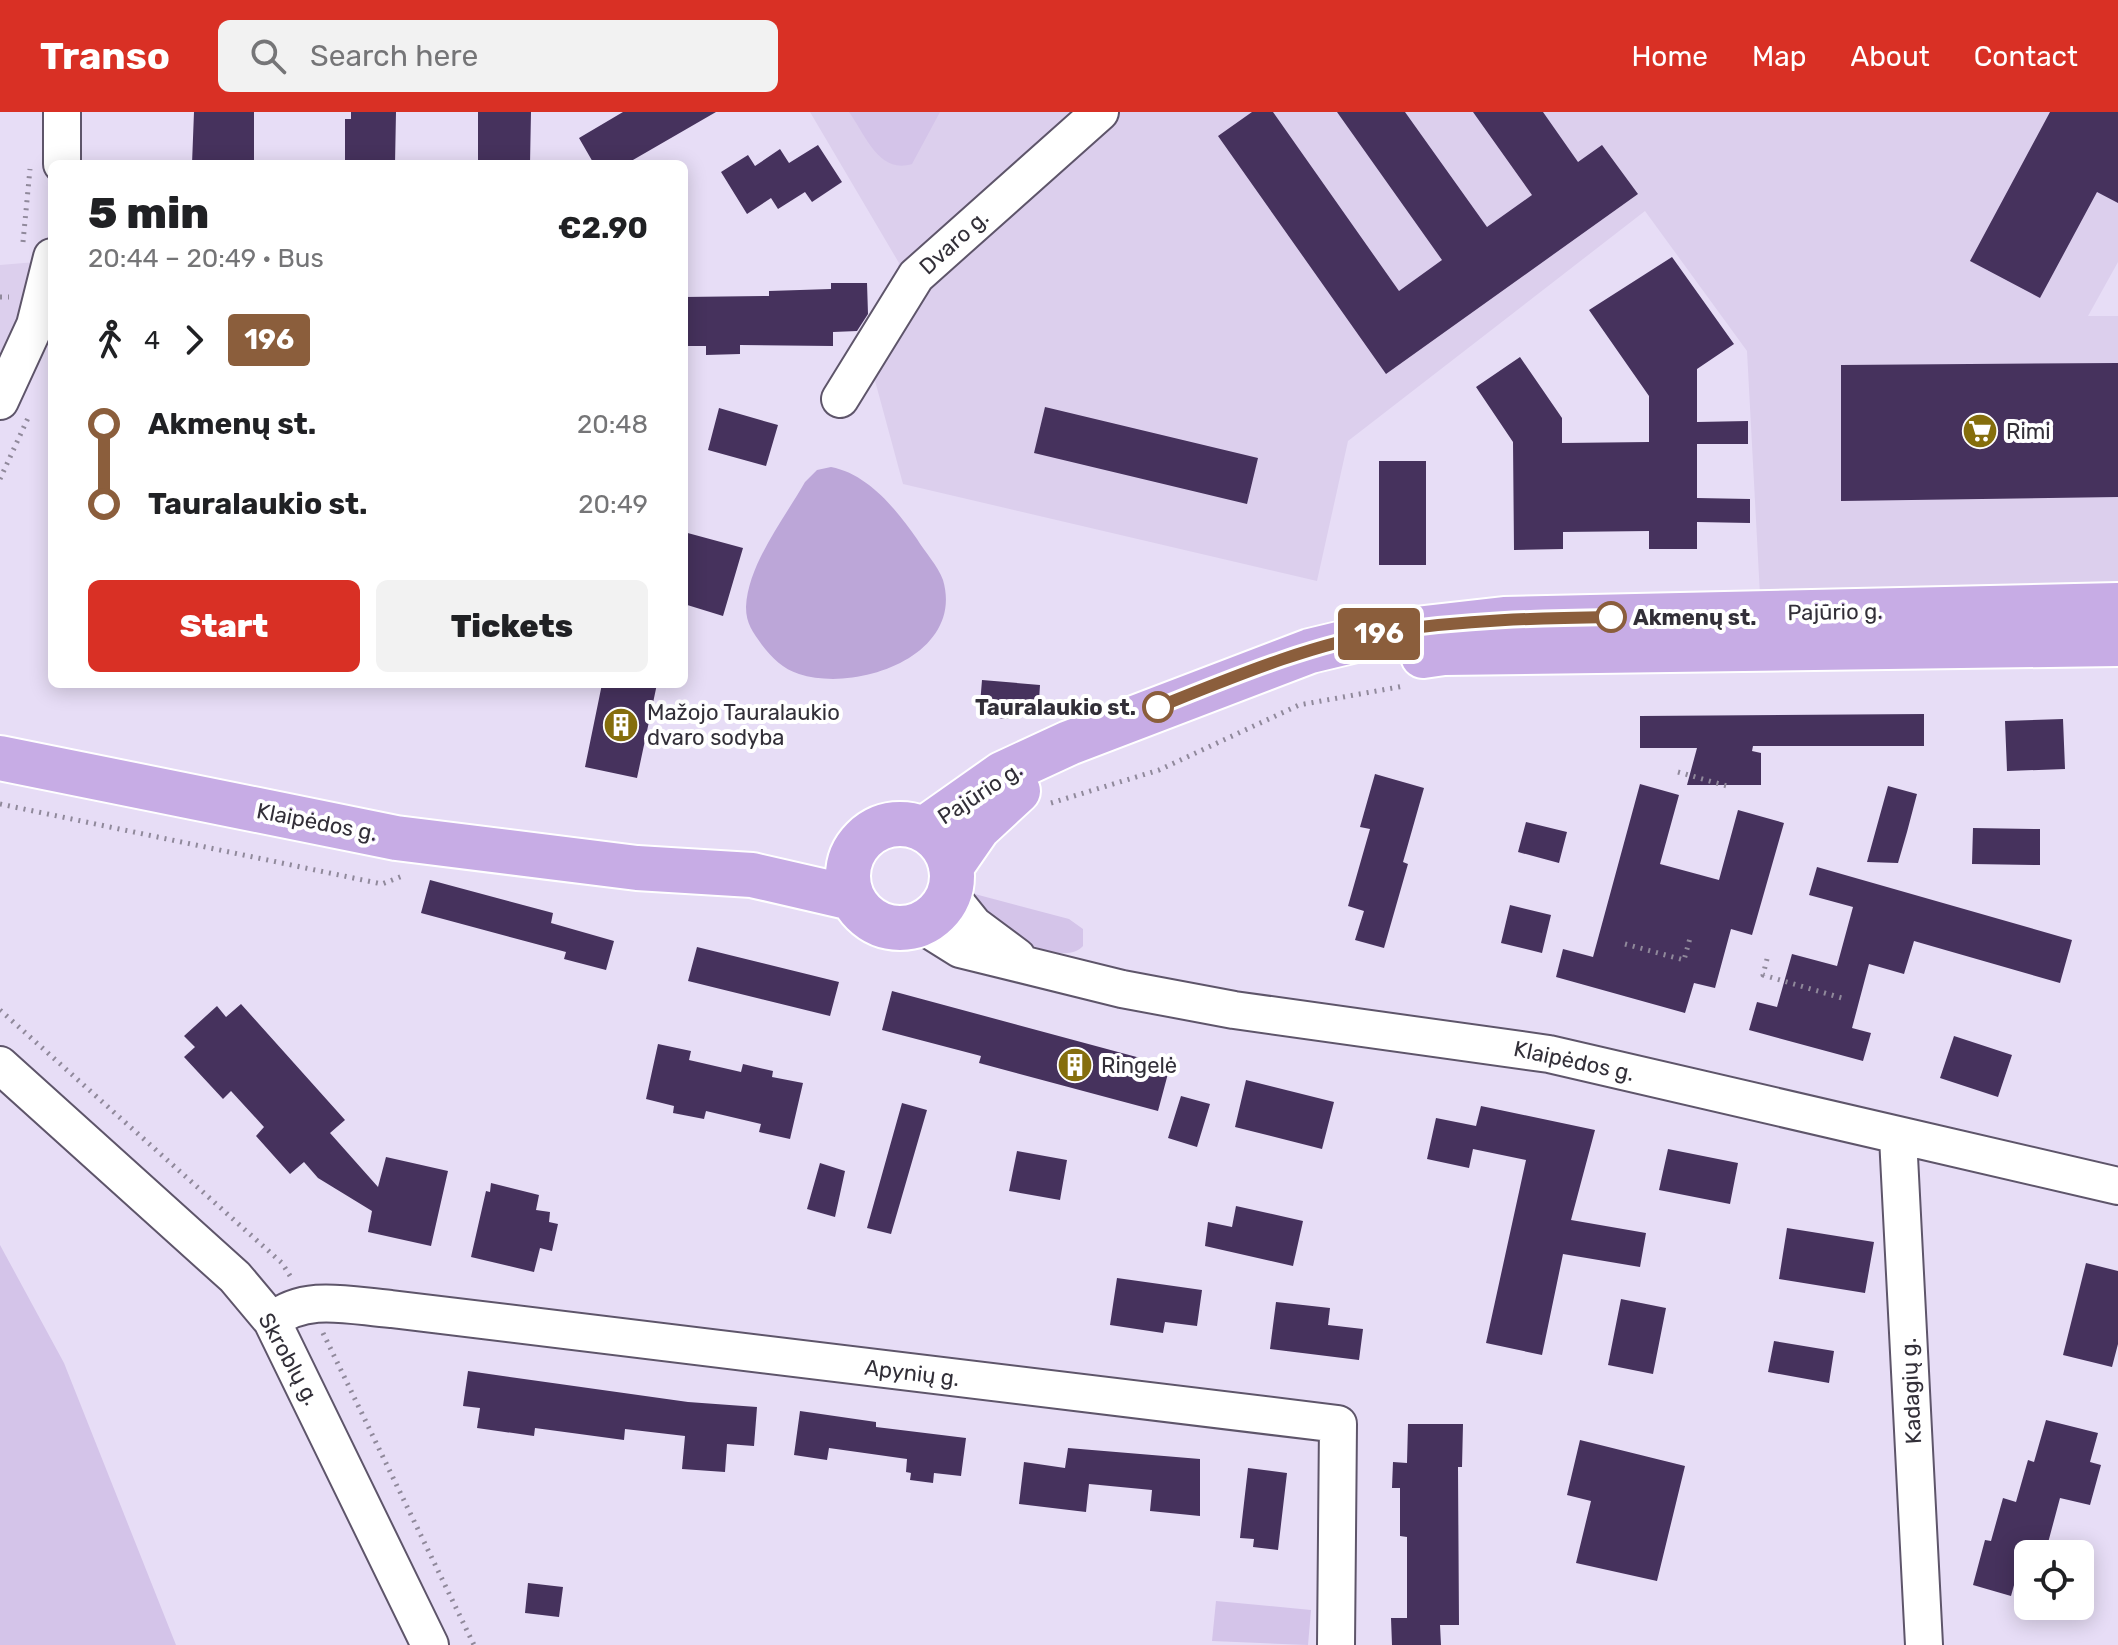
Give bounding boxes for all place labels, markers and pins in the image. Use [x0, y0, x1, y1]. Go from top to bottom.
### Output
supermarket icon: Rimi [1961, 412, 1999, 450]
place label: Rimi [2006, 418, 2051, 445]
marker: Akmenų st. [1596, 602, 1626, 632]
place label: Akmenų st. [1633, 604, 1756, 631]
marker: Tauralaukio st. [1143, 692, 1173, 722]
place label: Tauralaukio st. [975, 694, 1136, 721]
place label: Mažojo Tauralaukio dvaro sodyba [647, 699, 840, 751]
building icon: Mažojo Tauralaukio dvaro sodyba [602, 706, 640, 744]
building icon: Ringelė [1056, 1046, 1094, 1084]
place label: Ringelė [1101, 1052, 1177, 1079]

